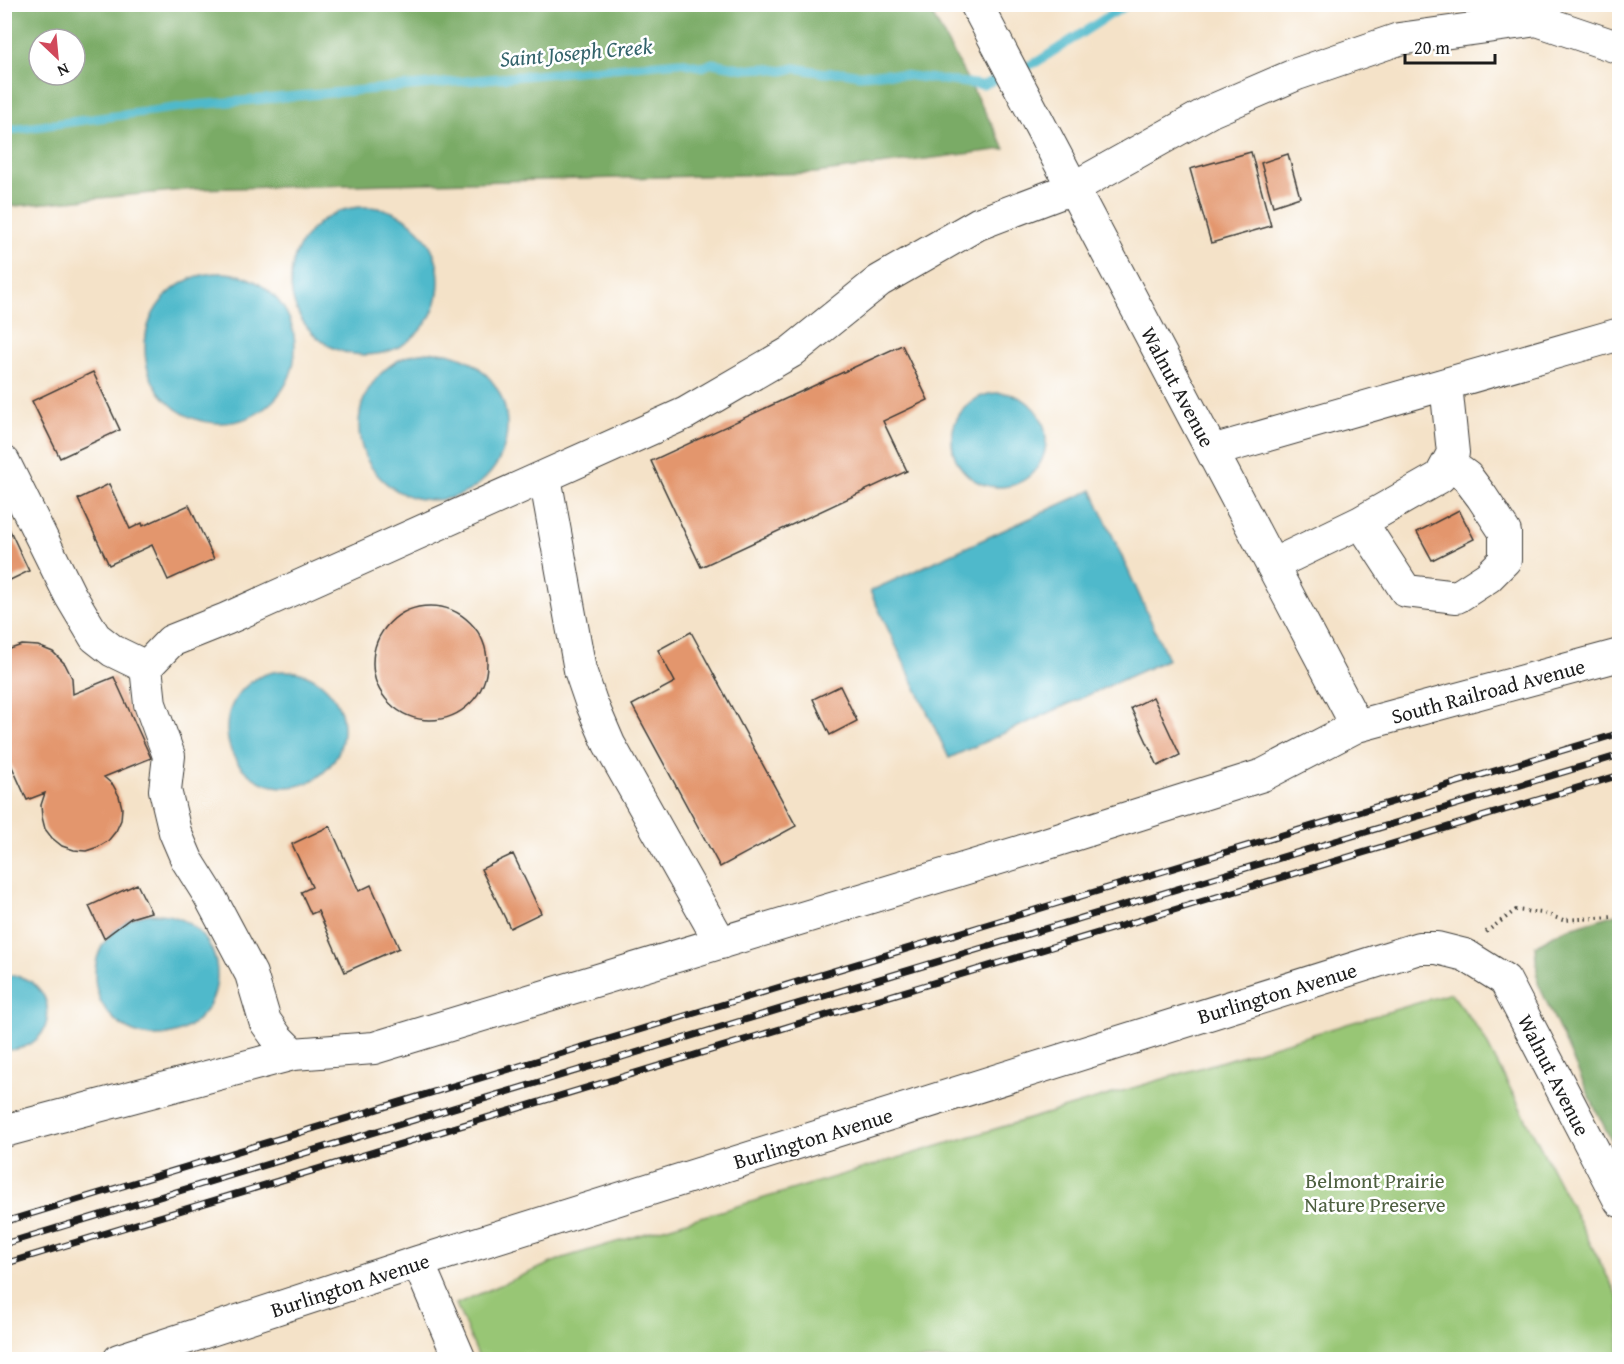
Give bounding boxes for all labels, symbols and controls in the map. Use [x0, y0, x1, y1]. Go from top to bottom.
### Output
north arrow [27, 27, 87, 87]
scale bar [1405, 27, 1495, 65]
water label: Saint Joseph Creek [498, 29, 655, 75]
text: 20 m [1414, 34, 1450, 61]
text: N [53, 57, 74, 84]
street label: Walnut Avenue [1133, 321, 1223, 453]
street label: South Railroad Avenue [1388, 650, 1588, 732]
street label: Burlington Avenue [1194, 954, 1361, 1032]
street label: Walnut Avenue [1510, 1009, 1598, 1141]
street label: Burlington Avenue [730, 1099, 897, 1177]
park label: Belmont Prairie Nature Preserve [1304, 1165, 1446, 1220]
street label: Burlington Avenue [267, 1245, 433, 1325]

